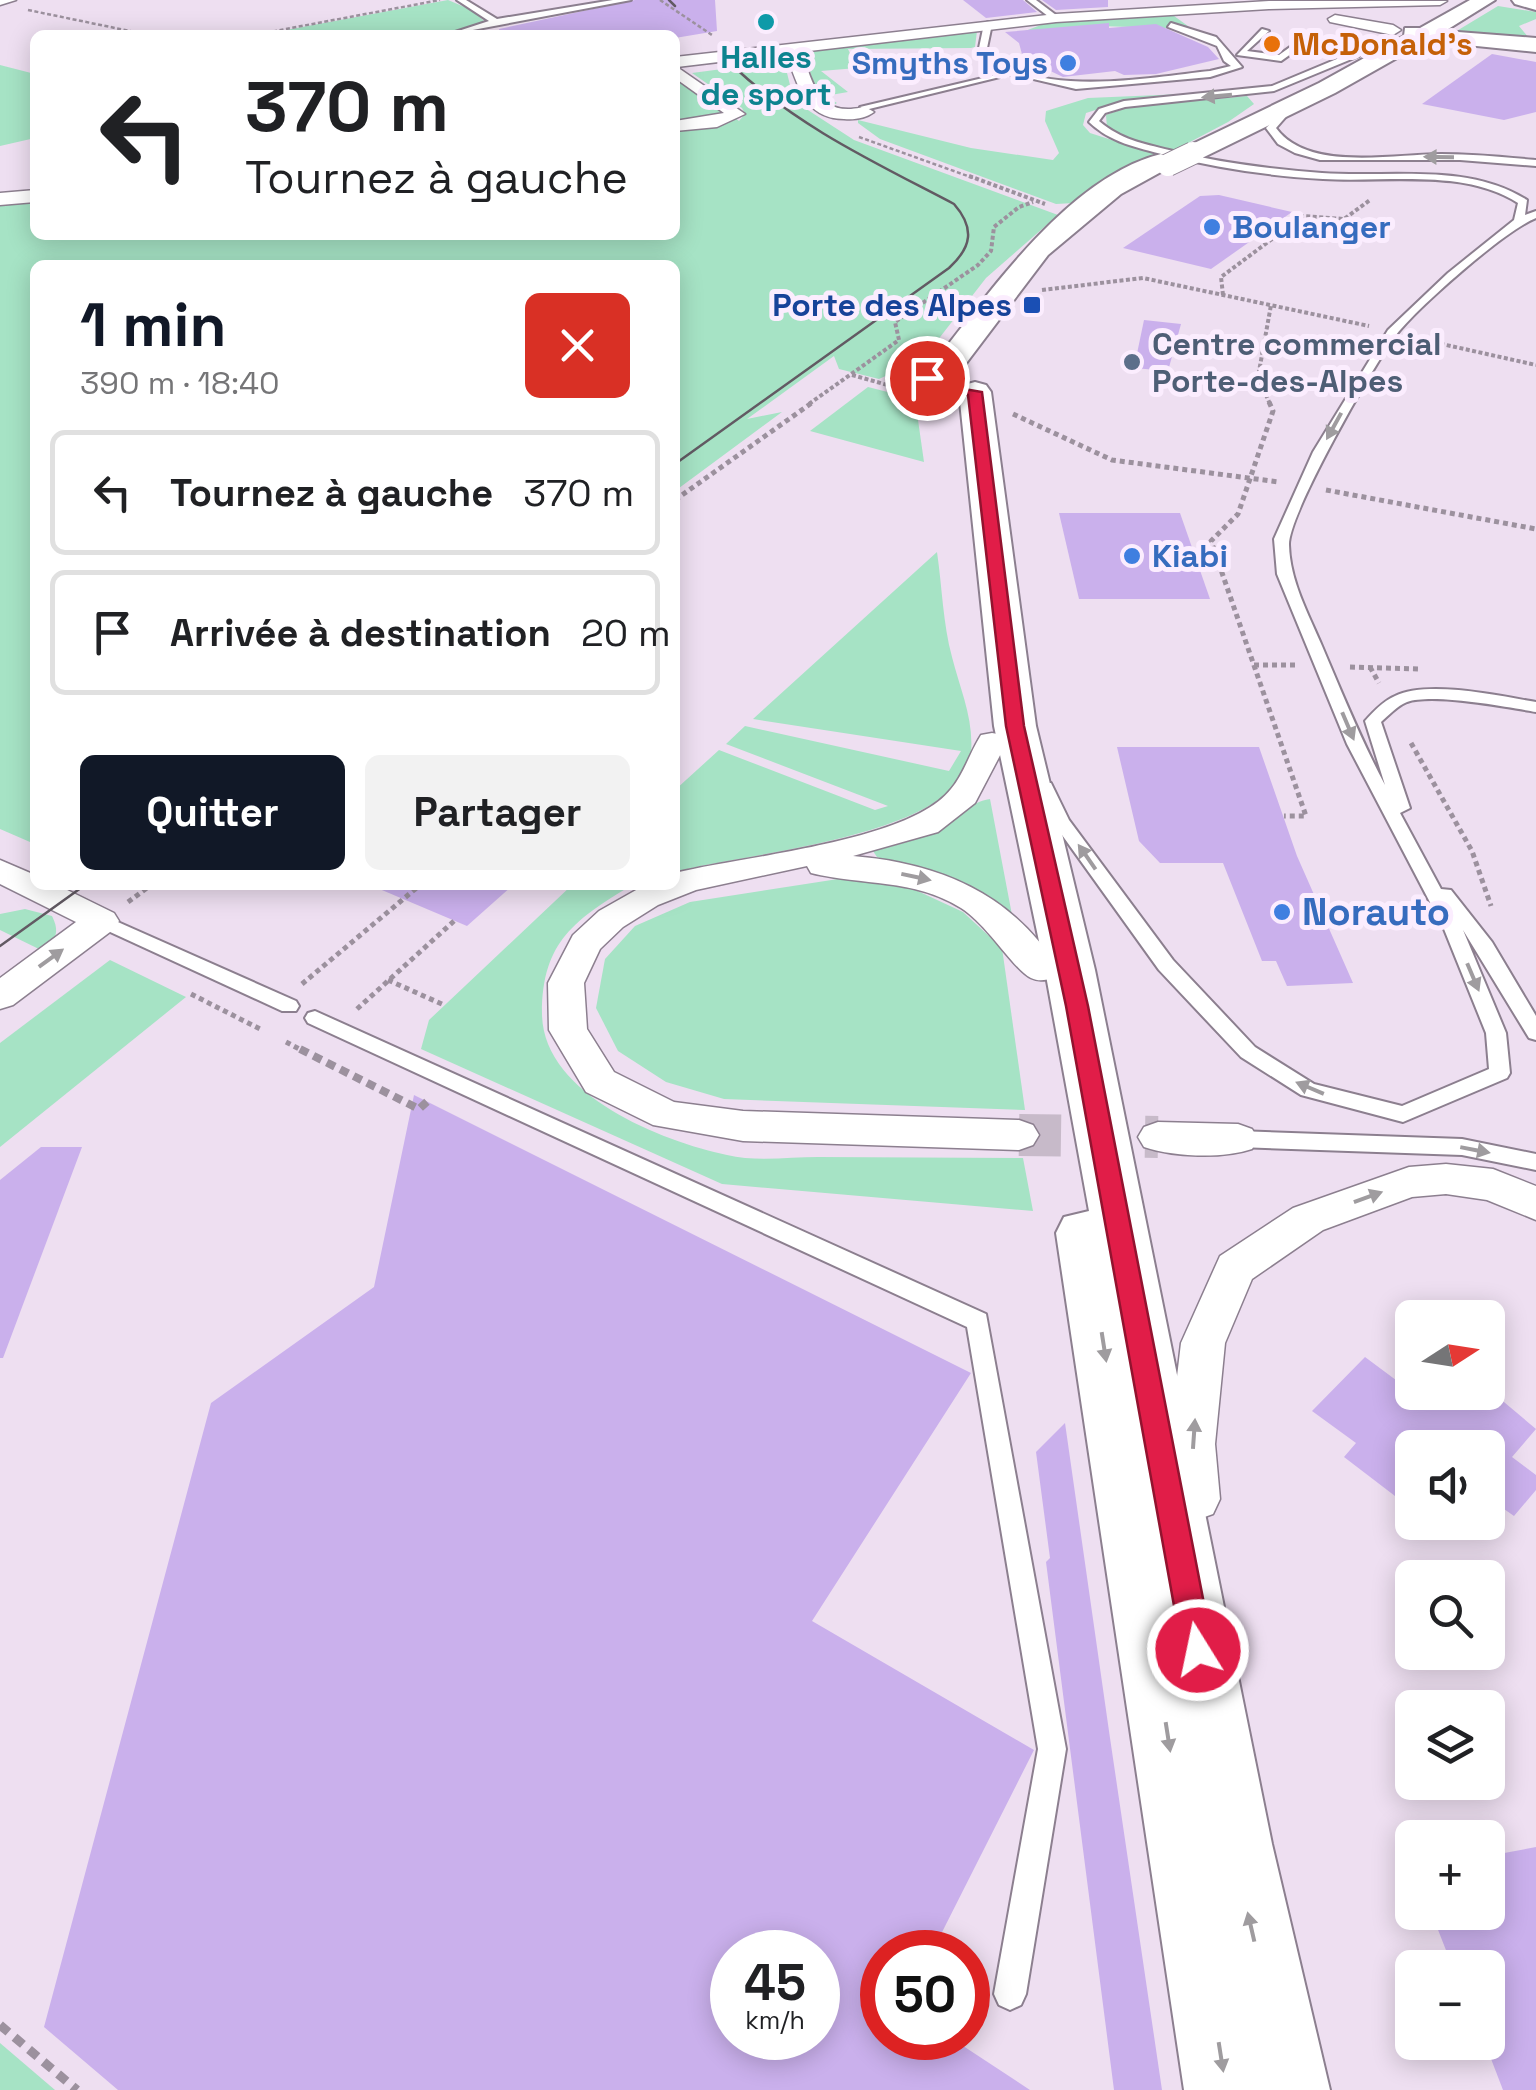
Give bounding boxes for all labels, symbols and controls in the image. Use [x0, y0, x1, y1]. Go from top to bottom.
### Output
marker: Halles de sport [755, 11, 777, 33]
place label: McDonald's [1292, 24, 1473, 64]
marker: McDonald's [1261, 33, 1283, 55]
place label: Halles de sport [700, 37, 832, 114]
place label: Smyths Toys [852, 43, 1048, 83]
marker: Smyths Toys [1057, 52, 1079, 74]
text: 370 m [245, 62, 449, 151]
icon: left [80, 70, 210, 200]
one-way arrow [1201, 88, 1233, 104]
text: Tournez à gauche [245, 149, 628, 206]
one-way arrow [1422, 149, 1454, 165]
place label: Boulanger [1232, 207, 1391, 247]
marker: Boulanger [1201, 216, 1223, 238]
place label: Porte des Alpes [772, 285, 1012, 325]
text: 1 min [80, 287, 227, 364]
button: close [525, 293, 630, 398]
marker: Porte des Alpes [1021, 294, 1043, 316]
place label: Centre commercial Porte-des-Alpes [1152, 324, 1441, 401]
pin [885, 336, 970, 421]
icon: arrive [900, 351, 955, 406]
marker: Centre commercial Porte-des-Alpes [1121, 351, 1143, 373]
text: 390 m · 18:40 [80, 363, 280, 403]
one-way arrow [1326, 412, 1343, 441]
icon: left [85, 465, 140, 520]
text: Tournez à gauche [170, 469, 493, 517]
text: 370 m [523, 469, 634, 517]
place label: Kiabi [1152, 536, 1228, 576]
marker: Kiabi [1121, 545, 1143, 567]
icon: arrive [85, 605, 140, 660]
text: Arrivée à destination [170, 609, 551, 657]
text: 20 m [581, 609, 671, 657]
one-way arrow [1340, 712, 1356, 741]
button: Quitter [80, 755, 345, 870]
button: Partager [365, 755, 630, 870]
one-way arrow [1078, 844, 1096, 871]
one-way arrow [901, 869, 932, 885]
place label: Norauto [1302, 888, 1450, 936]
marker: Norauto [1271, 901, 1293, 923]
one-way arrow [38, 949, 64, 969]
one-way arrow [1465, 962, 1481, 992]
one-way arrow [1294, 1079, 1324, 1095]
one-way arrow [1460, 1142, 1491, 1158]
one-way arrow [1353, 1189, 1383, 1204]
north arrow [1395, 1300, 1505, 1410]
map controls [1395, 1300, 1505, 2060]
one-way arrow [1097, 1332, 1112, 1363]
one-way arrow [1186, 1418, 1202, 1450]
button: sound [1395, 1430, 1505, 1540]
button: search [1395, 1560, 1505, 1670]
position arrow [1146, 1598, 1250, 1702]
button: layers [1395, 1690, 1505, 1800]
one-way arrow [1161, 1721, 1176, 1753]
button: + [1395, 1820, 1505, 1930]
one-way arrow [1243, 1911, 1258, 1942]
speed limit sign: 50 [860, 1930, 990, 2060]
button: − [1395, 1950, 1505, 2060]
text: 45 [744, 1951, 806, 2015]
text: km/h [745, 2004, 805, 2036]
one-way arrow [1214, 2042, 1229, 2074]

